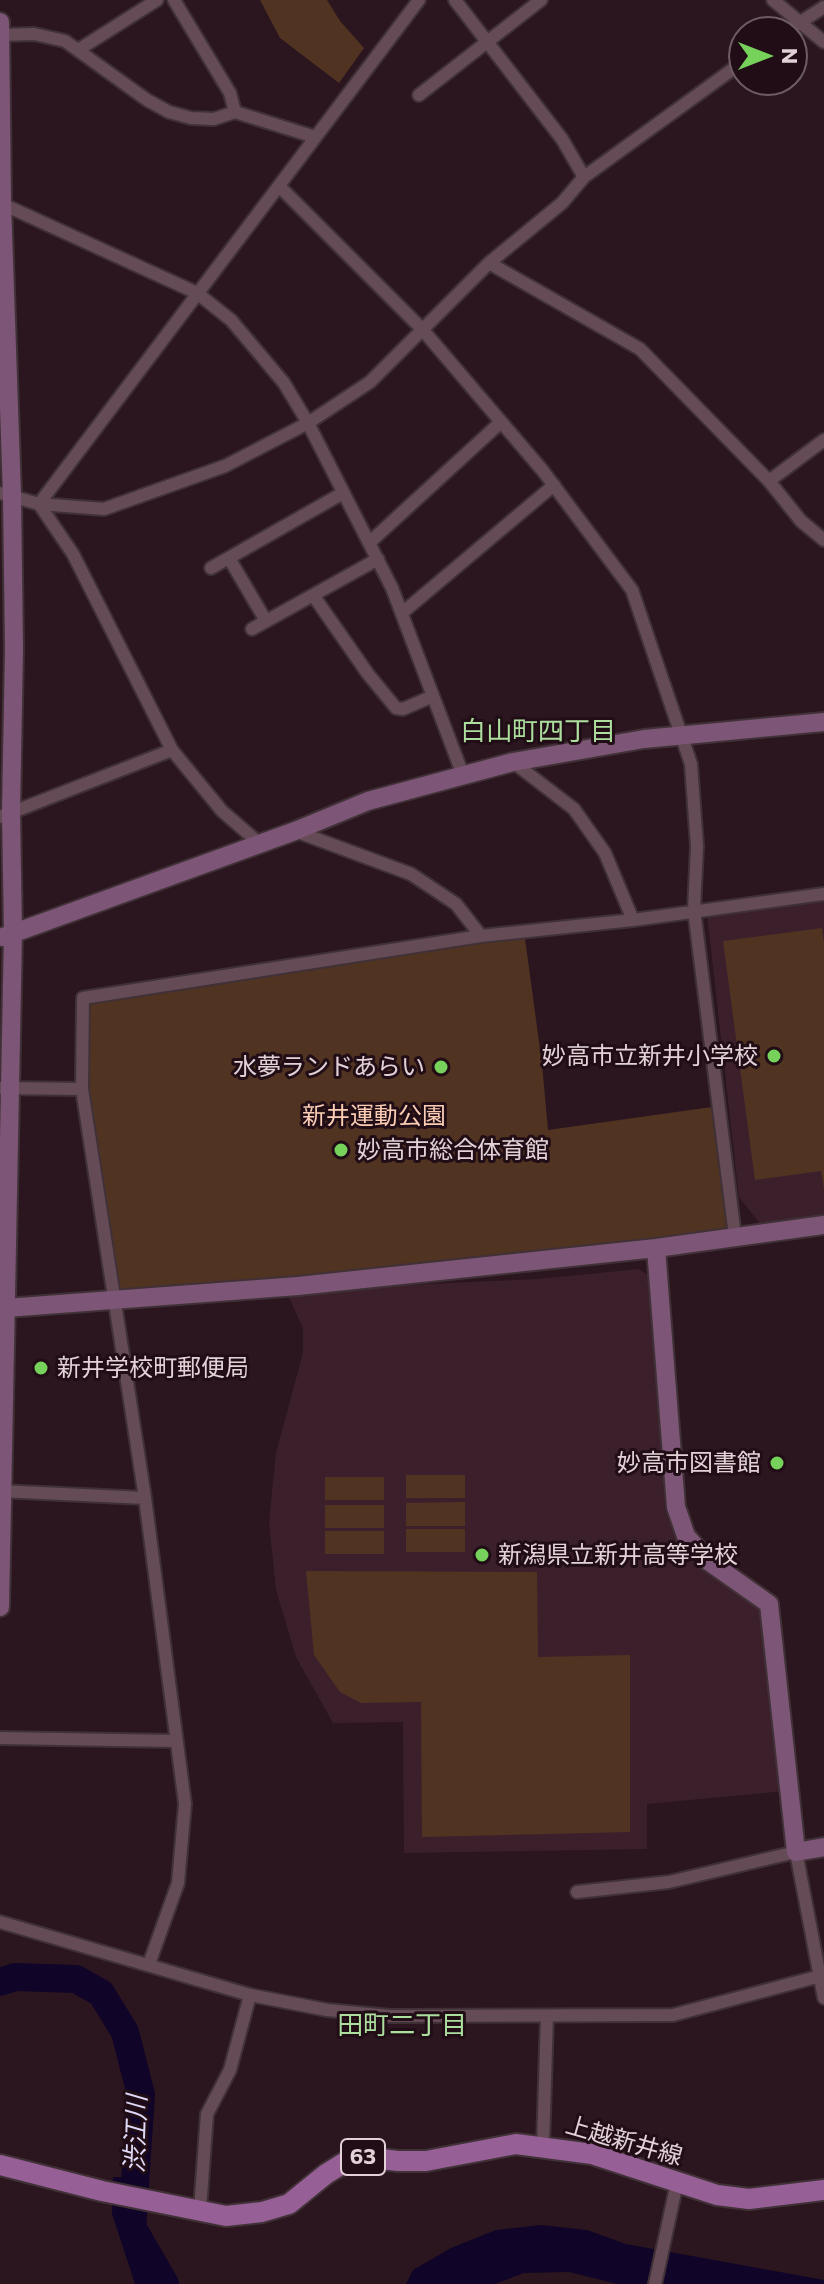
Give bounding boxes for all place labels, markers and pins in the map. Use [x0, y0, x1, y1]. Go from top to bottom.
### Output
place label: 妙高市立新井小学校 [542, 1042, 758, 1070]
marker: 妙高市立新井小学校 [765, 1047, 783, 1065]
place label: 水夢ランドあらい [233, 1053, 425, 1081]
marker: 水夢ランドあらい [432, 1058, 450, 1076]
place label: 妙高市総合体育館 [357, 1136, 549, 1164]
marker: 妙高市総合体育館 [332, 1141, 350, 1159]
place label: 新井学校町郵便局 [57, 1354, 249, 1382]
marker: 新井学校町郵便局 [32, 1359, 50, 1377]
place label: 妙高市図書館 [617, 1449, 761, 1477]
marker: 妙高市図書館 [768, 1454, 786, 1472]
place label: 新潟県立新井高等学校 [498, 1541, 738, 1569]
marker: 新潟県立新井高等学校 [473, 1546, 491, 1564]

